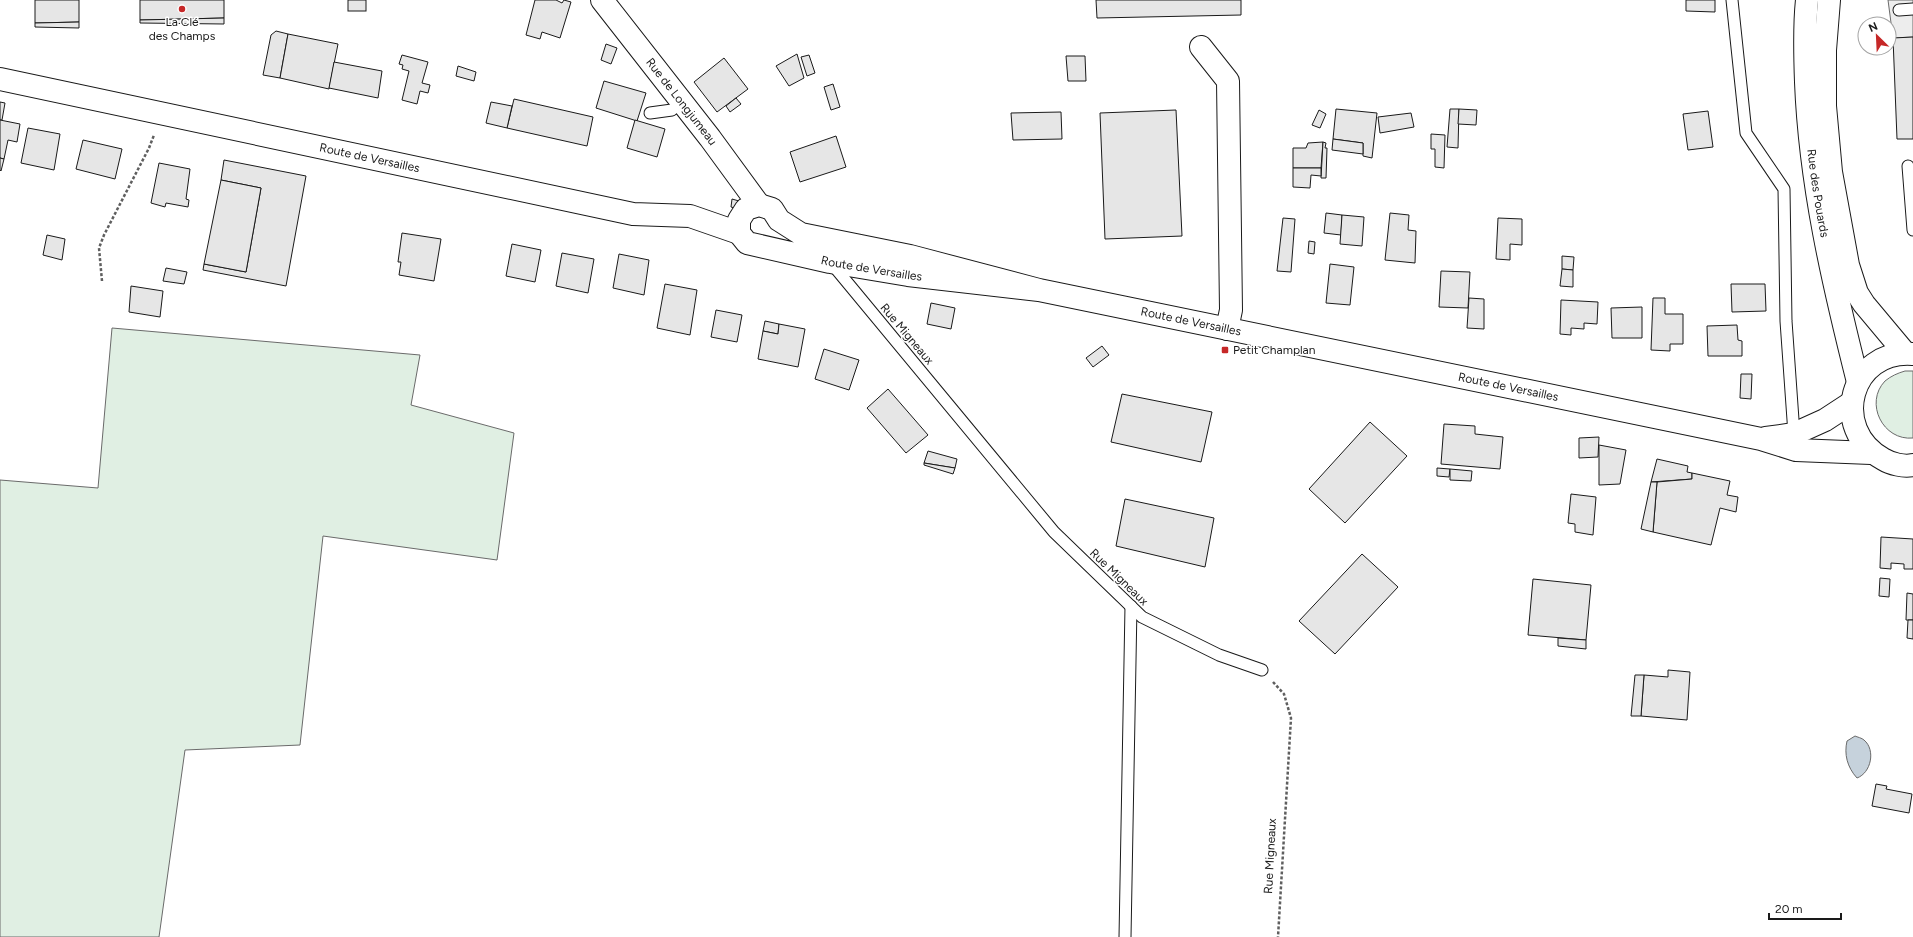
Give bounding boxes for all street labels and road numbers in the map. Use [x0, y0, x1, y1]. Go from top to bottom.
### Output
street label: Rue de Longjumeau [643, 55, 720, 148]
street label: Route de Versailles [318, 140, 422, 175]
street label: Rue des Pouards [1804, 148, 1832, 239]
street label: Route de Versailles [820, 253, 923, 284]
street label: Rue Migneaux [877, 301, 937, 368]
street label: Route de Versailles [1139, 304, 1243, 339]
street label: Route de Versailles [1457, 370, 1560, 404]
street label: Rue Migneaux [1087, 546, 1151, 608]
street label: Rue Migneaux [1261, 818, 1279, 894]

